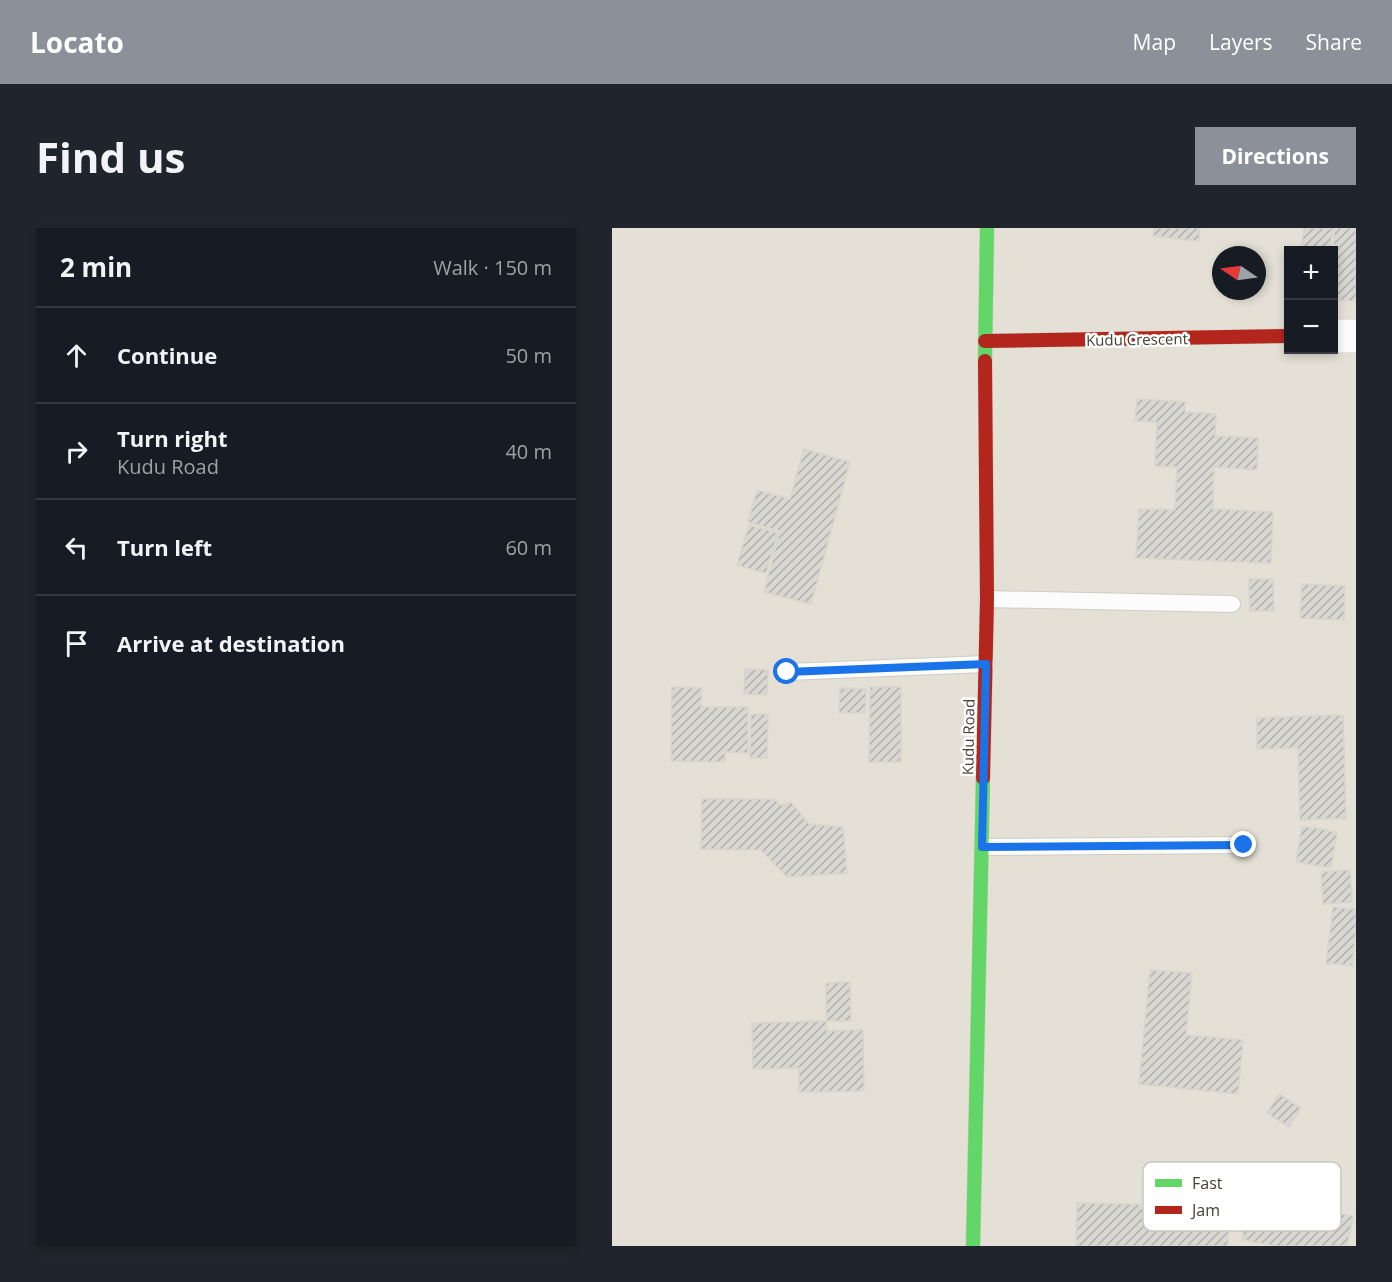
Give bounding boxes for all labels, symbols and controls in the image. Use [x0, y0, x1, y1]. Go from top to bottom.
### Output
text: Locato [30, 23, 124, 61]
text: Map [1133, 28, 1176, 56]
text: Layers [1209, 28, 1273, 56]
text: Share [1306, 28, 1362, 56]
button: Directions [1195, 127, 1356, 185]
text: Find us [36, 128, 185, 185]
north arrow [1212, 246, 1266, 300]
map controls [1284, 246, 1338, 354]
button: + [1284, 246, 1338, 300]
text: 2 min [60, 249, 132, 285]
text: Walk · 150 m [433, 254, 552, 281]
button: − [1284, 300, 1338, 354]
street label: Kudu Crescent [1086, 328, 1188, 350]
icon: ahead [60, 339, 93, 372]
text: Continue [117, 340, 217, 370]
text: 50 m [505, 342, 552, 369]
text: Turn right [117, 423, 228, 453]
icon: right [60, 435, 93, 468]
text: 40 m [505, 438, 552, 465]
text: Kudu Road [117, 453, 219, 480]
icon: left [60, 531, 93, 564]
text: Turn left [117, 532, 212, 562]
text: 60 m [505, 534, 552, 561]
icon: arrive [60, 627, 93, 660]
text: Arrive at destination [117, 628, 345, 658]
route start [773, 658, 799, 684]
street label: Kudu Road [957, 699, 979, 775]
route end [1230, 831, 1256, 857]
legend [1143, 1162, 1341, 1231]
text: Fast [1192, 1172, 1223, 1194]
text: Jam [1190, 1199, 1220, 1221]

